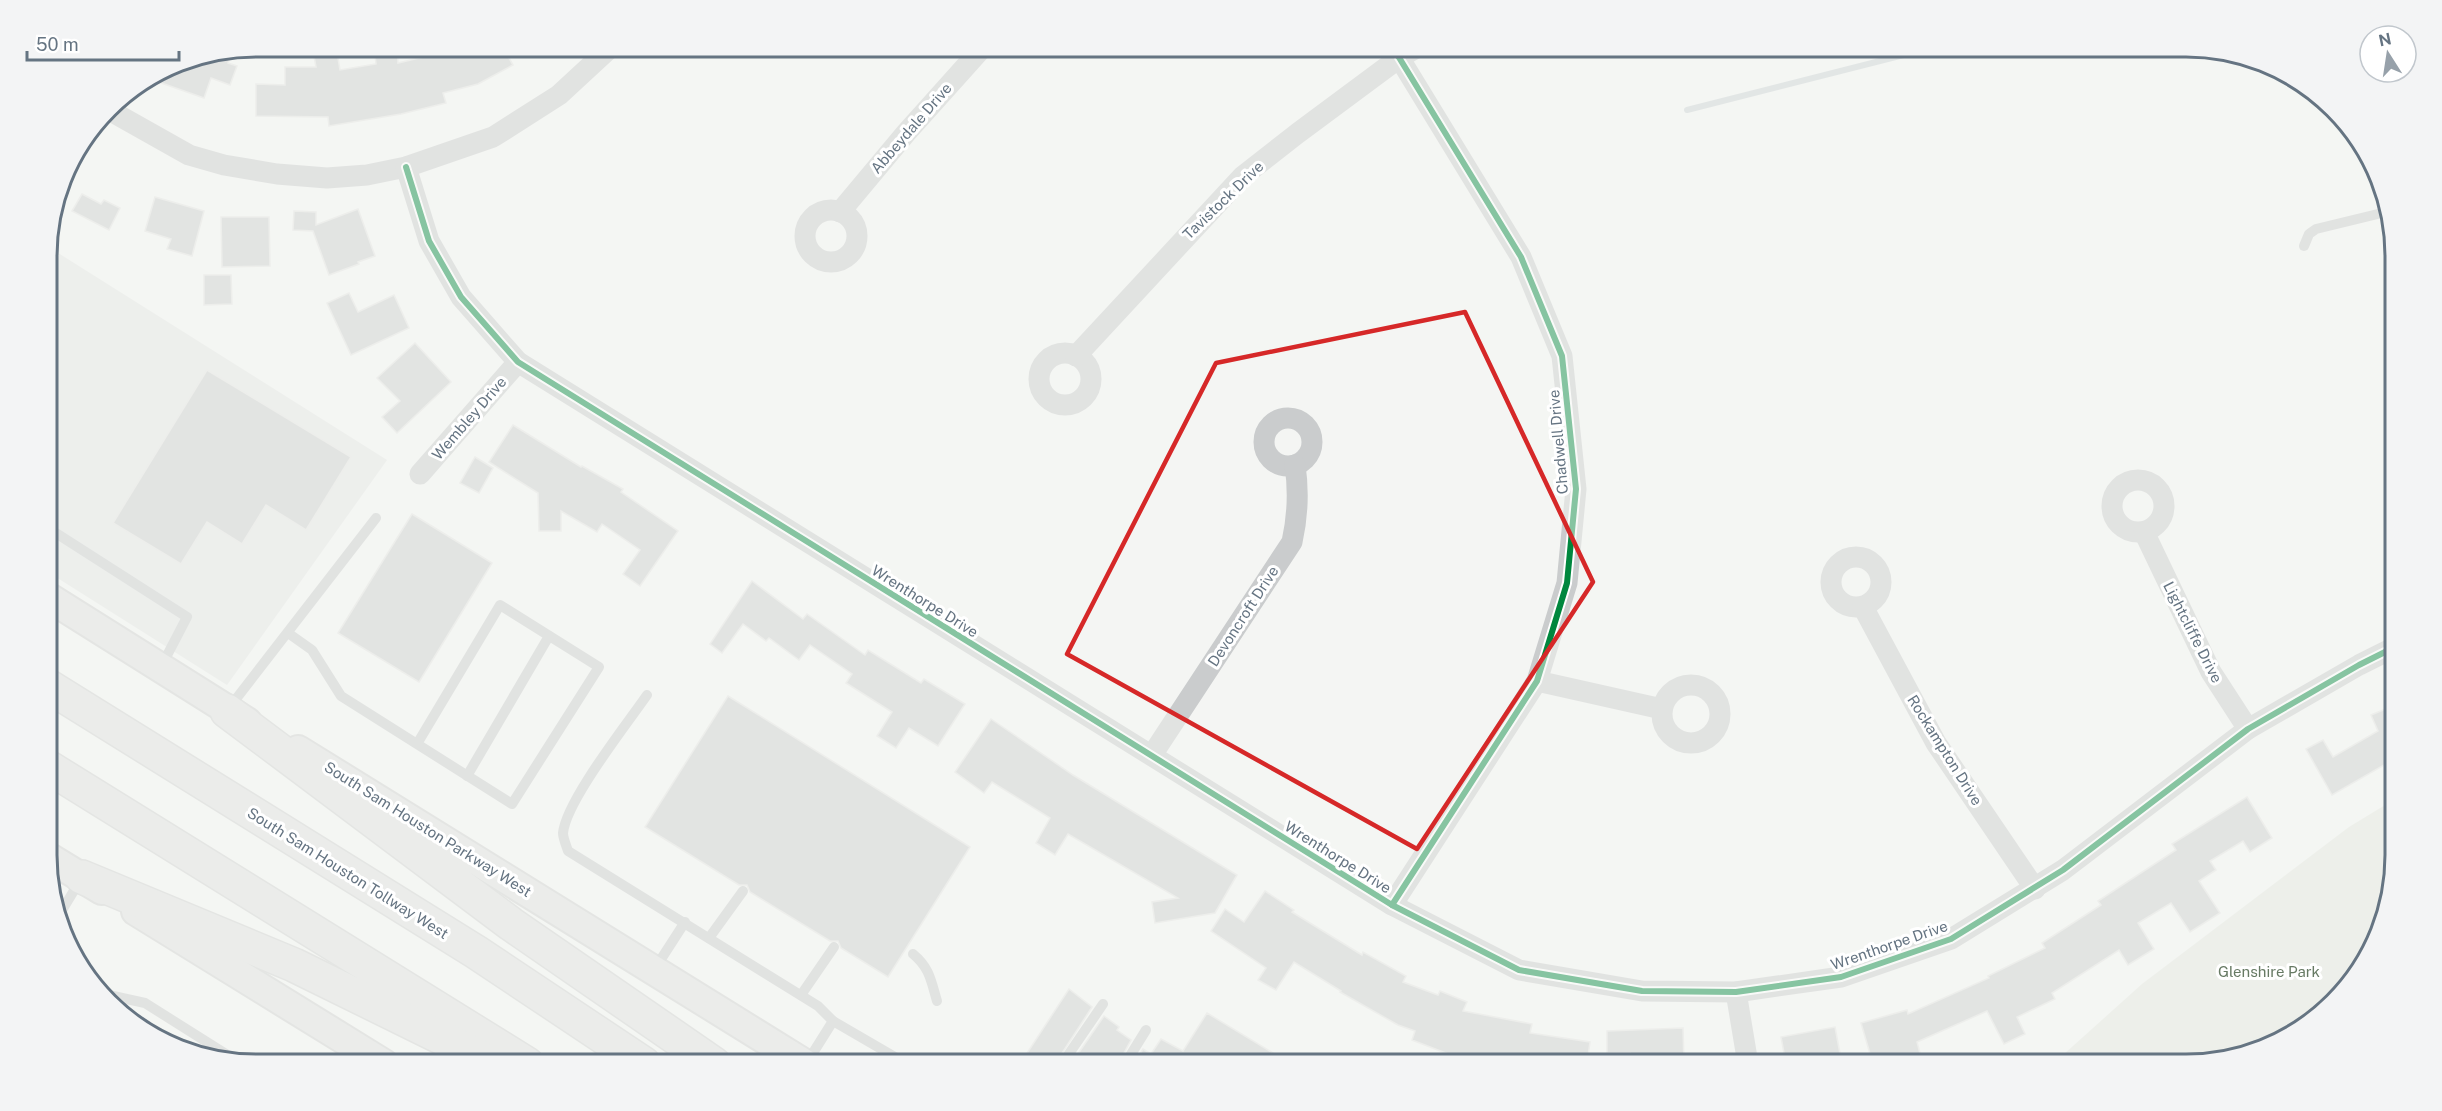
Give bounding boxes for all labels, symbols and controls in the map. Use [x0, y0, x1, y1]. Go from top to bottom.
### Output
scale bar [27, 24, 178, 62]
north arrow [2358, 24, 2418, 84]
text: N [2377, 29, 2393, 50]
text: 50 m [36, 34, 79, 55]
street label: Abbeydale Drive [867, 79, 955, 177]
street label: Tavistock Drive [1179, 157, 1267, 243]
street label: Wembley Drive [428, 373, 510, 463]
street label: Chadwell Drive [1545, 389, 1571, 495]
street label: Wrenthorpe Drive [869, 561, 981, 641]
street label: Devoncroft Drive [1204, 563, 1282, 669]
street label: Lightcliffe Drive [2160, 579, 2226, 685]
street label: Rockampton Drive [1904, 692, 1986, 808]
street label: South Sam Houston Parkway West [321, 758, 535, 900]
street label: South Sam Houston Tollway West [244, 804, 452, 942]
street label: Wrenthorpe Drive [1282, 817, 1394, 897]
street label: Wrenthorpe Drive [1828, 917, 1950, 973]
park label: Glenshire Park [2218, 963, 2320, 980]

